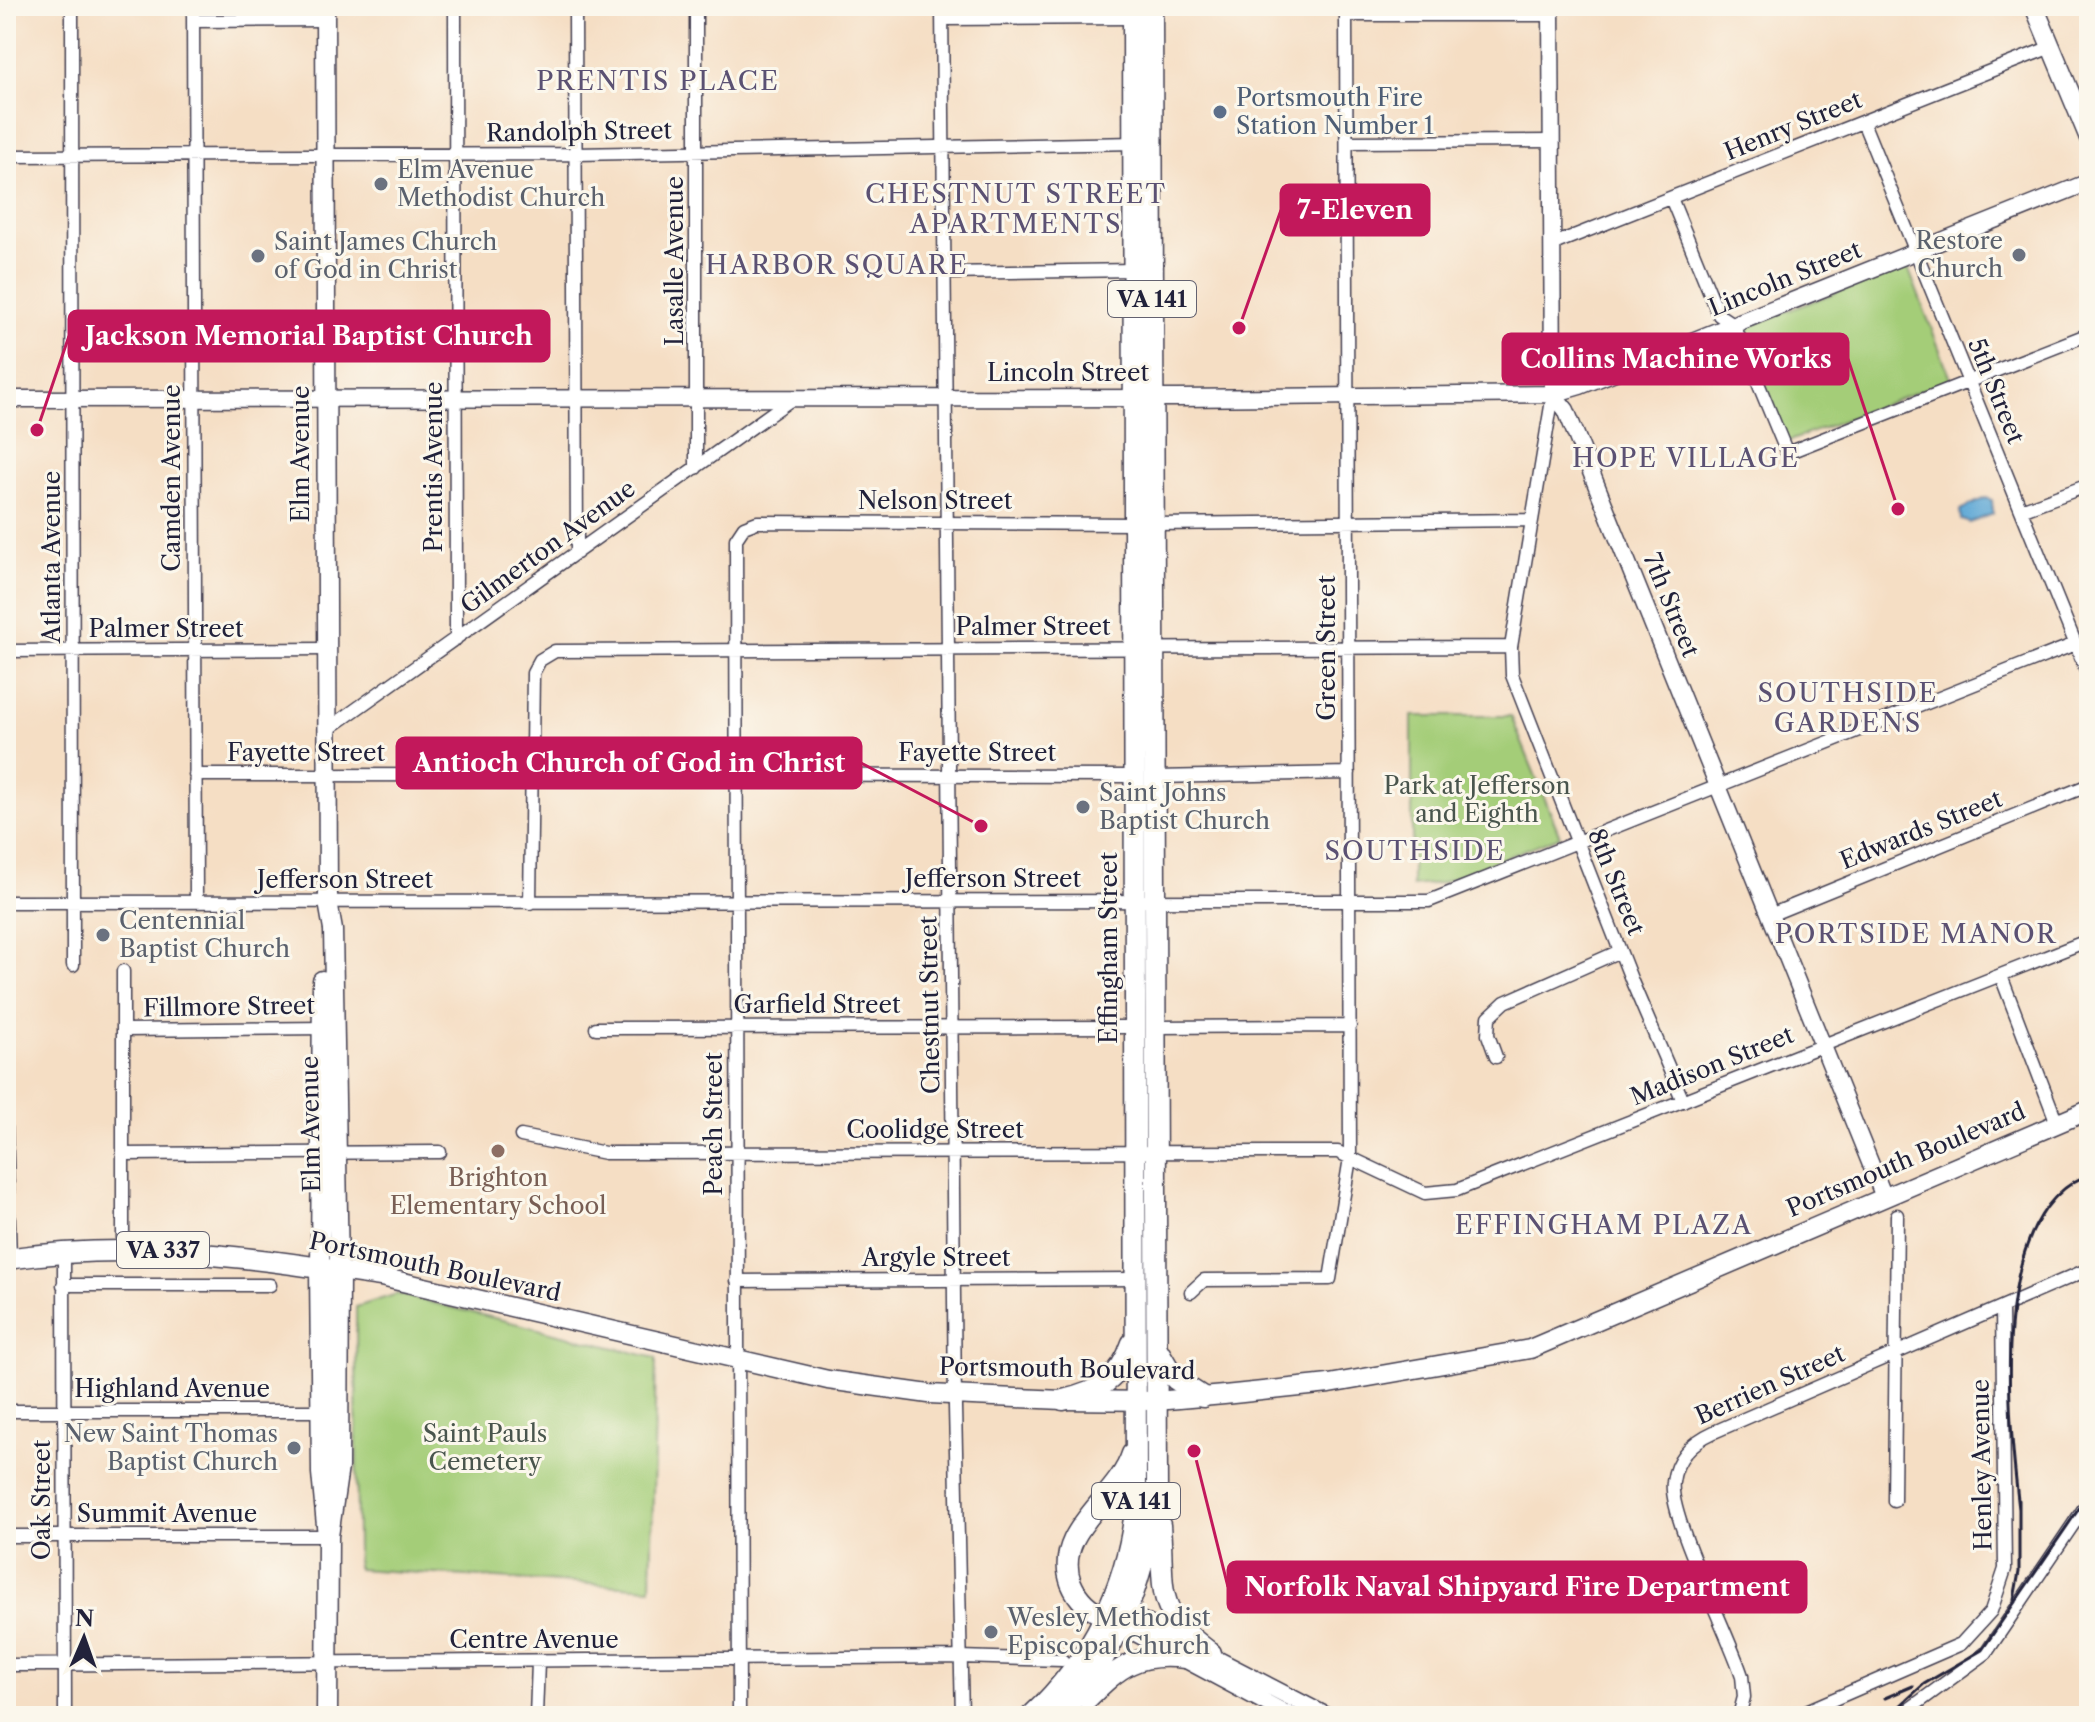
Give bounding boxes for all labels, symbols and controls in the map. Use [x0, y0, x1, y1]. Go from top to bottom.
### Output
district label: PRENTIS PLACE [536, 65, 780, 97]
place label: Portsmouth Fire Station Number 1 [1236, 83, 1434, 140]
street label: Henry Street [1720, 85, 1866, 166]
marker: Portsmouth Fire Station Number 1 [1211, 103, 1229, 121]
street label: Randolph Street [486, 115, 673, 148]
place label: Elm Avenue Methodist Church [397, 155, 605, 212]
marker: Elm Avenue Methodist Church [372, 175, 390, 193]
street label: Lasalle Avenue [660, 176, 689, 346]
district label: CHESTNUT STREET APARTMENTS [865, 178, 1167, 240]
callout: 7-Eleven [1281, 185, 1429, 235]
text: 7-Eleven [1297, 194, 1413, 226]
place label: Restore Church [1915, 226, 2003, 283]
place label: Saint James Church of God in Christ [274, 227, 497, 284]
street label: Lincoln Street [1704, 235, 1866, 322]
marker: Restore Church [2010, 246, 2028, 264]
marker: Saint James Church of God in Christ [249, 247, 267, 265]
district label: HARBOR SQUARE [705, 249, 969, 281]
road number: VA 141 [1108, 281, 1196, 317]
callout: Jackson Memorial Baptist Church [69, 311, 549, 361]
text: Jackson Memorial Baptist Church [81, 320, 533, 352]
callout: Collins Machine Works [1503, 334, 1848, 384]
street label: 5th Street [1962, 334, 2031, 448]
text: Collins Machine Works [1520, 343, 1832, 375]
street label: Lincoln Street [987, 358, 1149, 387]
street label: Prentis Avenue [419, 381, 448, 553]
street label: Camden Avenue [157, 384, 186, 572]
street label: Elm Avenue [286, 386, 315, 522]
district label: HOPE VILLAGE [1572, 442, 1800, 474]
street label: Atlanta Avenue [37, 471, 66, 644]
street label: Gilmerton Avenue [455, 474, 641, 620]
street label: Nelson Street [858, 486, 1013, 515]
street label: 7th Street [1637, 549, 1706, 662]
street label: Green Street [1312, 575, 1341, 721]
street label: Palmer Street [955, 612, 1111, 641]
street label: Palmer Street [88, 614, 244, 643]
district label: SOUTHSIDE GARDENS [1758, 677, 1938, 739]
street label: Fayette Street [227, 738, 385, 767]
callout: Antioch Church of God in Christ [397, 738, 861, 788]
street label: Fayette Street [898, 738, 1056, 767]
text: Antioch Church of God in Christ [412, 747, 846, 779]
park label: Park at Jefferson and Eighth [1383, 771, 1571, 828]
place label: Saint Johns Baptist Church [1099, 778, 1270, 835]
street label: Edwards Street [1836, 784, 2006, 875]
marker: Saint Johns Baptist Church [1074, 798, 1092, 816]
street label: 8th Street [1582, 824, 1651, 940]
district label: SOUTHSIDE [1325, 835, 1505, 867]
street label: Effingham Street [1094, 852, 1123, 1044]
street label: Jefferson Street [901, 864, 1082, 893]
street label: Jefferson Street [253, 865, 434, 894]
place label: Centennial Baptist Church [119, 906, 290, 963]
street label: Chestnut Street [913, 915, 946, 1094]
district label: PORTSIDE MANOR [1775, 918, 2057, 950]
marker: Centennial Baptist Church [94, 926, 112, 944]
street label: Fillmore Street [143, 990, 316, 1022]
street label: Garfield Street [734, 990, 901, 1019]
street label: Madison Street [1626, 1019, 1798, 1111]
street label: Peach Street [699, 1052, 728, 1196]
street label: Elm Avenue [295, 1055, 326, 1193]
street label: Portsmouth Boulevard [1782, 1096, 2030, 1223]
street label: Coolidge Street [846, 1115, 1024, 1144]
marker: Brighton Elementary School [489, 1142, 507, 1160]
place label: Brighton Elementary School [390, 1163, 606, 1220]
district label: EFFINGHAM PLAZA [1455, 1209, 1753, 1241]
street label: Portsmouth Boulevard [307, 1226, 564, 1307]
road number: VA 337 [117, 1232, 209, 1268]
street label: Argyle Street [861, 1243, 1011, 1272]
street label: Berrien Street [1691, 1338, 1850, 1430]
street label: Portsmouth Boulevard [939, 1352, 1196, 1385]
street label: Highland Avenue [74, 1374, 270, 1403]
street label: Henley Avenue [1966, 1379, 1997, 1551]
place label: New Saint Thomas Baptist Church [64, 1419, 278, 1476]
park label: Saint Pauls Cemetery [423, 1419, 547, 1476]
street label: Oak Street [27, 1439, 56, 1560]
marker: New Saint Thomas Baptist Church [285, 1439, 303, 1457]
road number: VA 141 [1092, 1483, 1180, 1519]
street label: Summit Avenue [77, 1499, 257, 1528]
callout: Norfolk Naval Shipyard Fire Department [1228, 1562, 1806, 1612]
text: Norfolk Naval Shipyard Fire Department [1244, 1571, 1790, 1603]
north arrow [44, 1598, 124, 1678]
place label: Wesley Methodist Episcopal Church [1006, 1603, 1211, 1660]
text: N [75, 1605, 95, 1632]
marker: Wesley Methodist Episcopal Church [982, 1623, 1000, 1641]
street label: Centre Avenue [449, 1625, 619, 1654]

